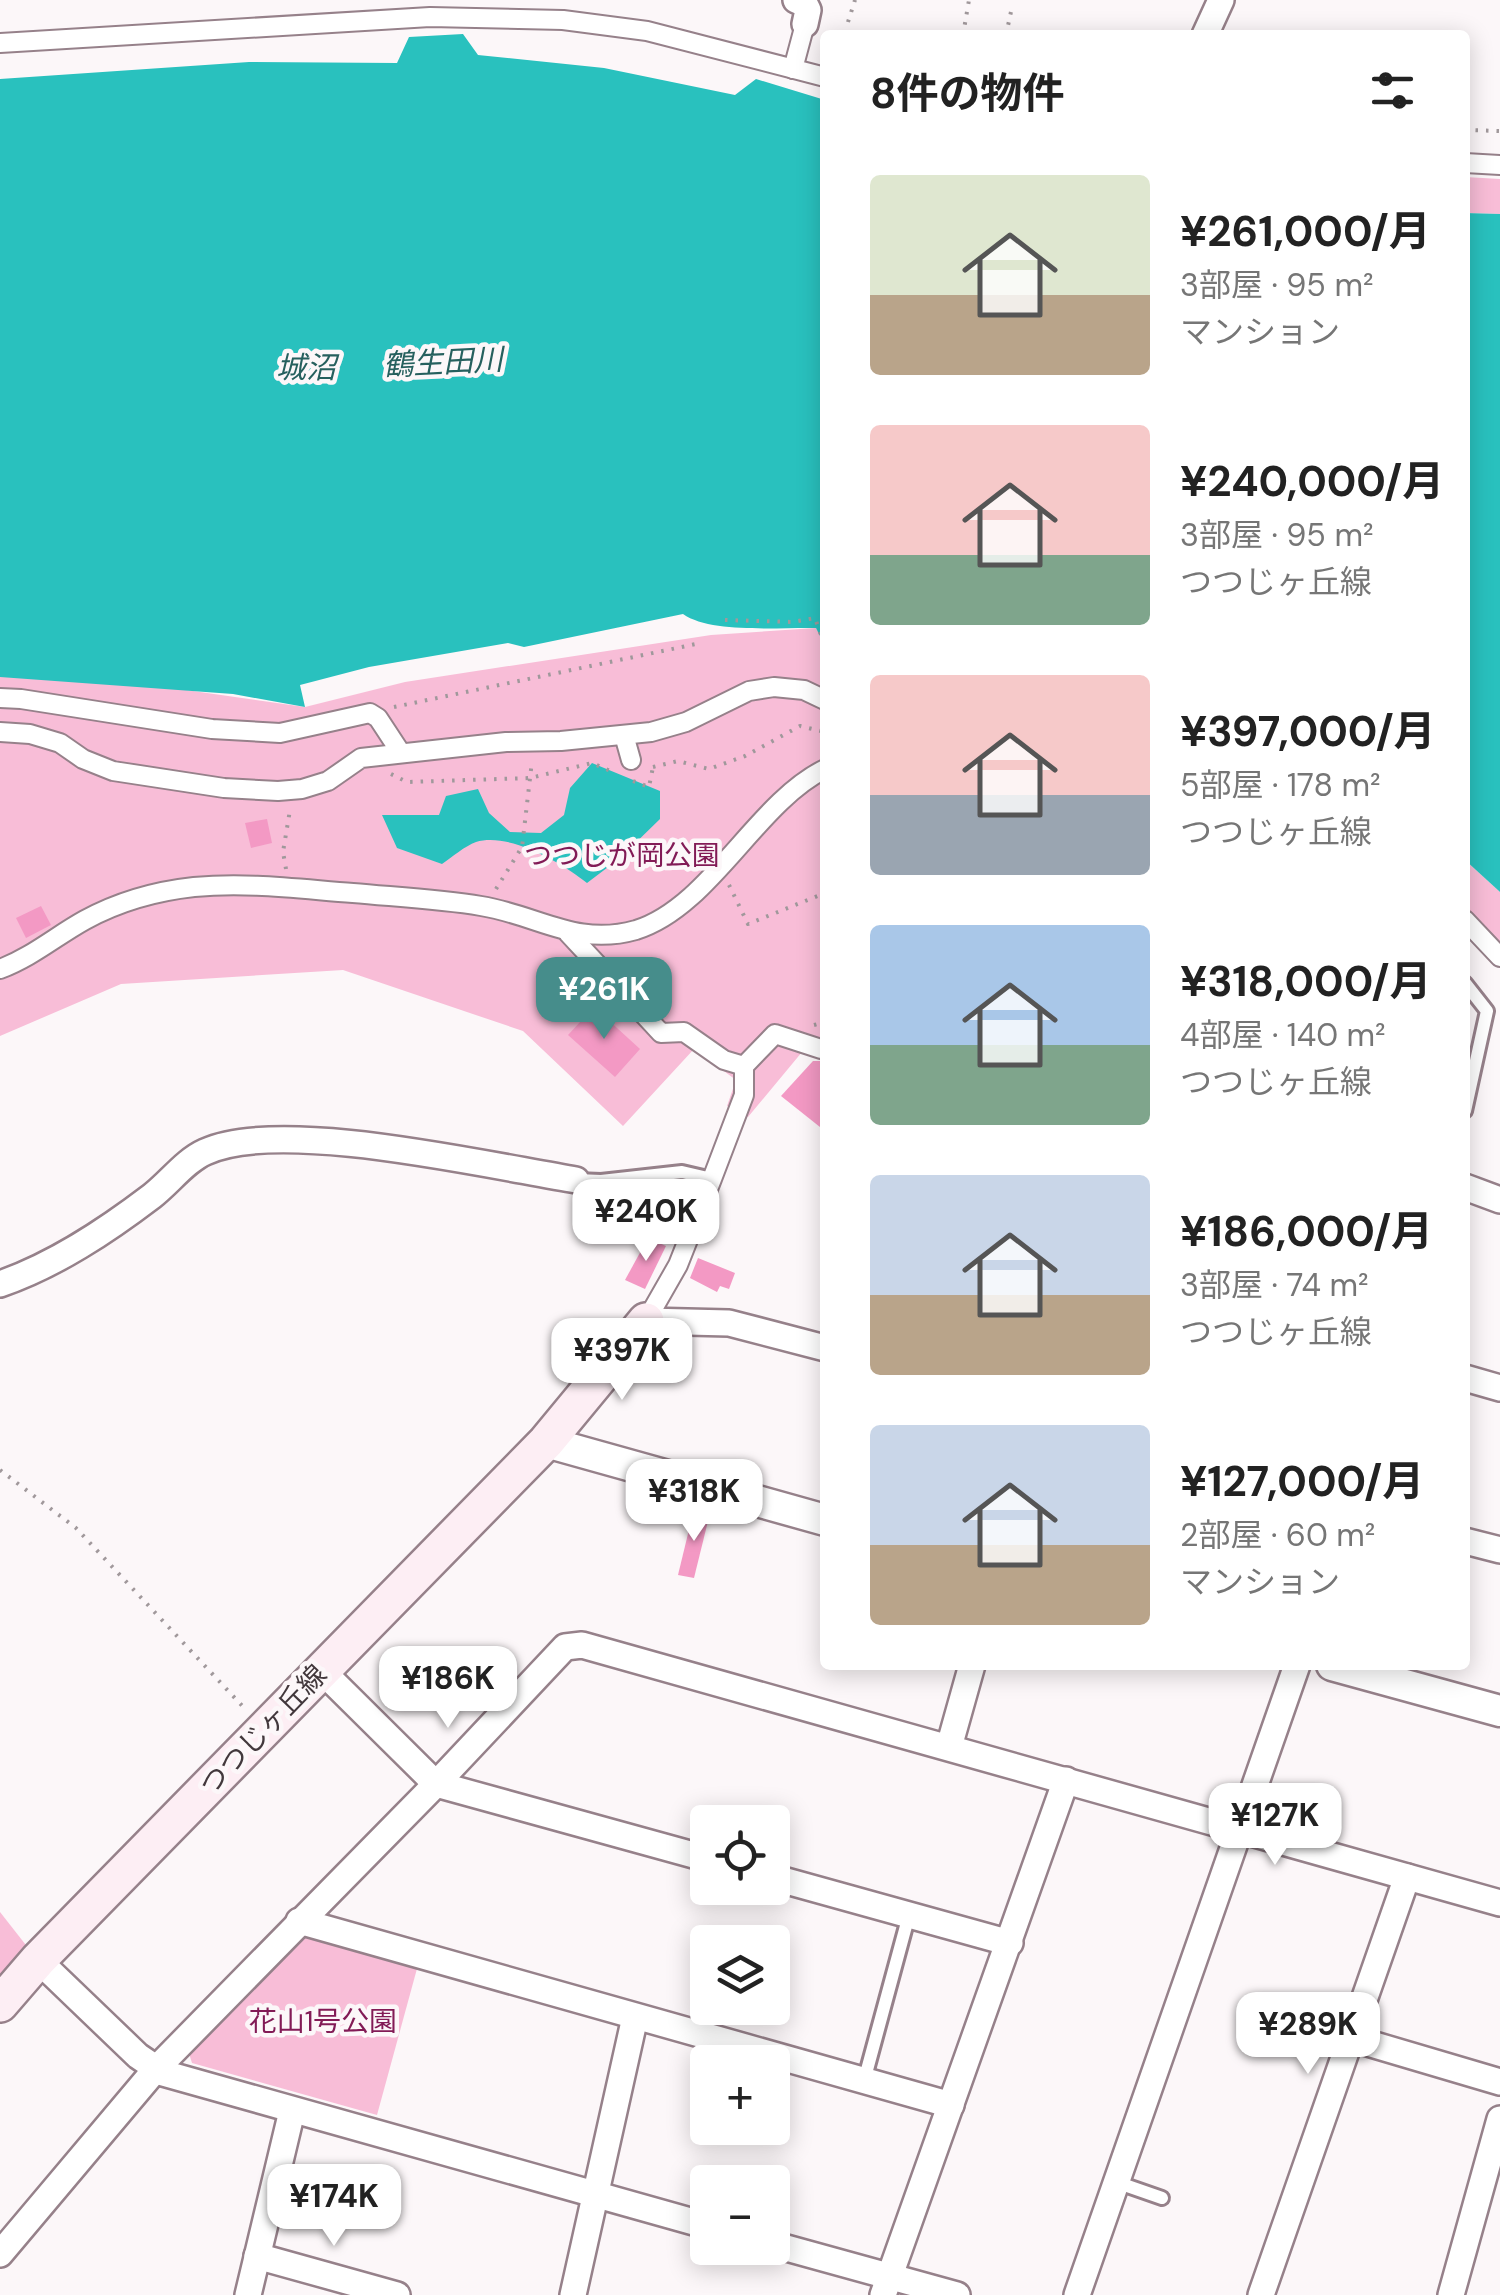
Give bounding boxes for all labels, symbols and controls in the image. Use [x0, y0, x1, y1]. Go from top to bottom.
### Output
icon: filters [1365, 63, 1420, 118]
text: 8件の物件 [870, 66, 1065, 121]
text: ¥261,000/月 [1180, 204, 1431, 259]
icon: home [950, 215, 1070, 335]
text: 3部屋 · 95 m² [1180, 264, 1373, 306]
text: マンション [1180, 311, 1340, 353]
water label: 鶴生田川 [382, 339, 507, 385]
water label: 城沼 [276, 348, 340, 387]
text: ¥240,000/月 [1180, 454, 1444, 509]
icon: home [950, 465, 1070, 585]
text: 3部屋 · 95 m² [1180, 514, 1373, 556]
text: つつじヶ丘線 [1180, 561, 1372, 603]
text: ¥397,000/月 [1180, 704, 1436, 759]
icon: home [950, 715, 1070, 835]
text: 5部屋 · 178 m² [1180, 764, 1380, 806]
text: つつじヶ丘線 [1180, 811, 1372, 853]
park label: つつじが岡公園 [524, 837, 720, 874]
text: ¥318,000/月 [1180, 954, 1432, 1009]
pin: ¥261K [534, 957, 674, 1042]
icon: home [950, 965, 1070, 1085]
text: ¥261K [558, 968, 650, 1010]
text: 4部屋 · 140 m² [1180, 1014, 1386, 1056]
text: つつじヶ丘線 [1180, 1061, 1372, 1103]
pin: ¥240K [576, 1179, 716, 1264]
text: ¥240K [594, 1190, 698, 1232]
text: ¥186,000/月 [1180, 1204, 1433, 1259]
icon: home [950, 1215, 1070, 1335]
text: 3部屋 · 74 m² [1180, 1264, 1368, 1306]
text: つつじヶ丘線 [1180, 1311, 1372, 1353]
pin: ¥397K [552, 1318, 692, 1403]
text: ¥397K [573, 1329, 671, 1371]
text: ¥127,000/月 [1180, 1454, 1424, 1509]
pin: ¥318K [624, 1459, 764, 1544]
icon: home [950, 1465, 1070, 1585]
text: ¥318K [648, 1470, 740, 1512]
text: 2部屋 · 60 m² [1180, 1514, 1375, 1556]
text: マンション [1180, 1561, 1340, 1603]
pin: ¥186K [378, 1646, 518, 1731]
street label: つつじヶ丘線 [191, 1657, 335, 1803]
text: ¥186K [401, 1657, 495, 1699]
pin: ¥127K [1205, 1783, 1345, 1868]
text: ¥127K [1231, 1794, 1319, 1836]
map controls [690, 1805, 790, 2265]
button: locate [690, 1805, 790, 1905]
button: layers [690, 1925, 790, 2025]
pin: ¥289K [1238, 1992, 1378, 2077]
park label: 花山1号公園 [249, 2003, 397, 2040]
text: ¥289K [1258, 2003, 1358, 2045]
button: + [690, 2045, 790, 2145]
pin: ¥174K [264, 2164, 404, 2249]
button: − [690, 2165, 790, 2265]
text: ¥174K [289, 2175, 379, 2217]

